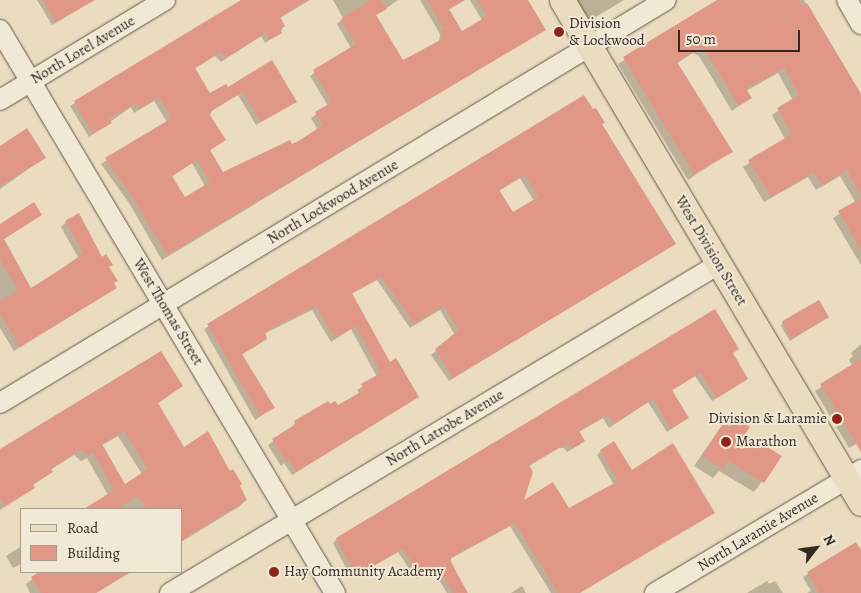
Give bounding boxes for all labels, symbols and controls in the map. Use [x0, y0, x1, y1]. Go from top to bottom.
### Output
street label: North Lorel Avenue [28, 12, 138, 88]
place label: Division & Lockwood [569, 14, 645, 49]
scale bar [681, 20, 804, 52]
marker: Division & Lockwood [553, 26, 565, 38]
text: 50 m [686, 29, 716, 49]
street label: North Lockwood Avenue [264, 156, 402, 248]
street label: West Division Street [671, 193, 751, 309]
street label: West Thomas Street [129, 255, 207, 369]
street label: North Latrobe Avenue [383, 386, 507, 470]
place label: Division & Laramie [708, 410, 827, 428]
marker: Division & Laramie [831, 413, 843, 425]
place label: Marathon [736, 433, 797, 451]
marker: Marathon [720, 436, 732, 448]
street label: North Laramie Avenue [694, 489, 822, 575]
legend [20, 508, 182, 573]
text: Road [67, 518, 98, 538]
north arrow [791, 523, 841, 573]
text: N [819, 531, 840, 549]
text: Building [67, 543, 120, 563]
place label: Hay Community Academy [284, 563, 443, 581]
marker: Hay Community Academy [268, 566, 280, 578]

